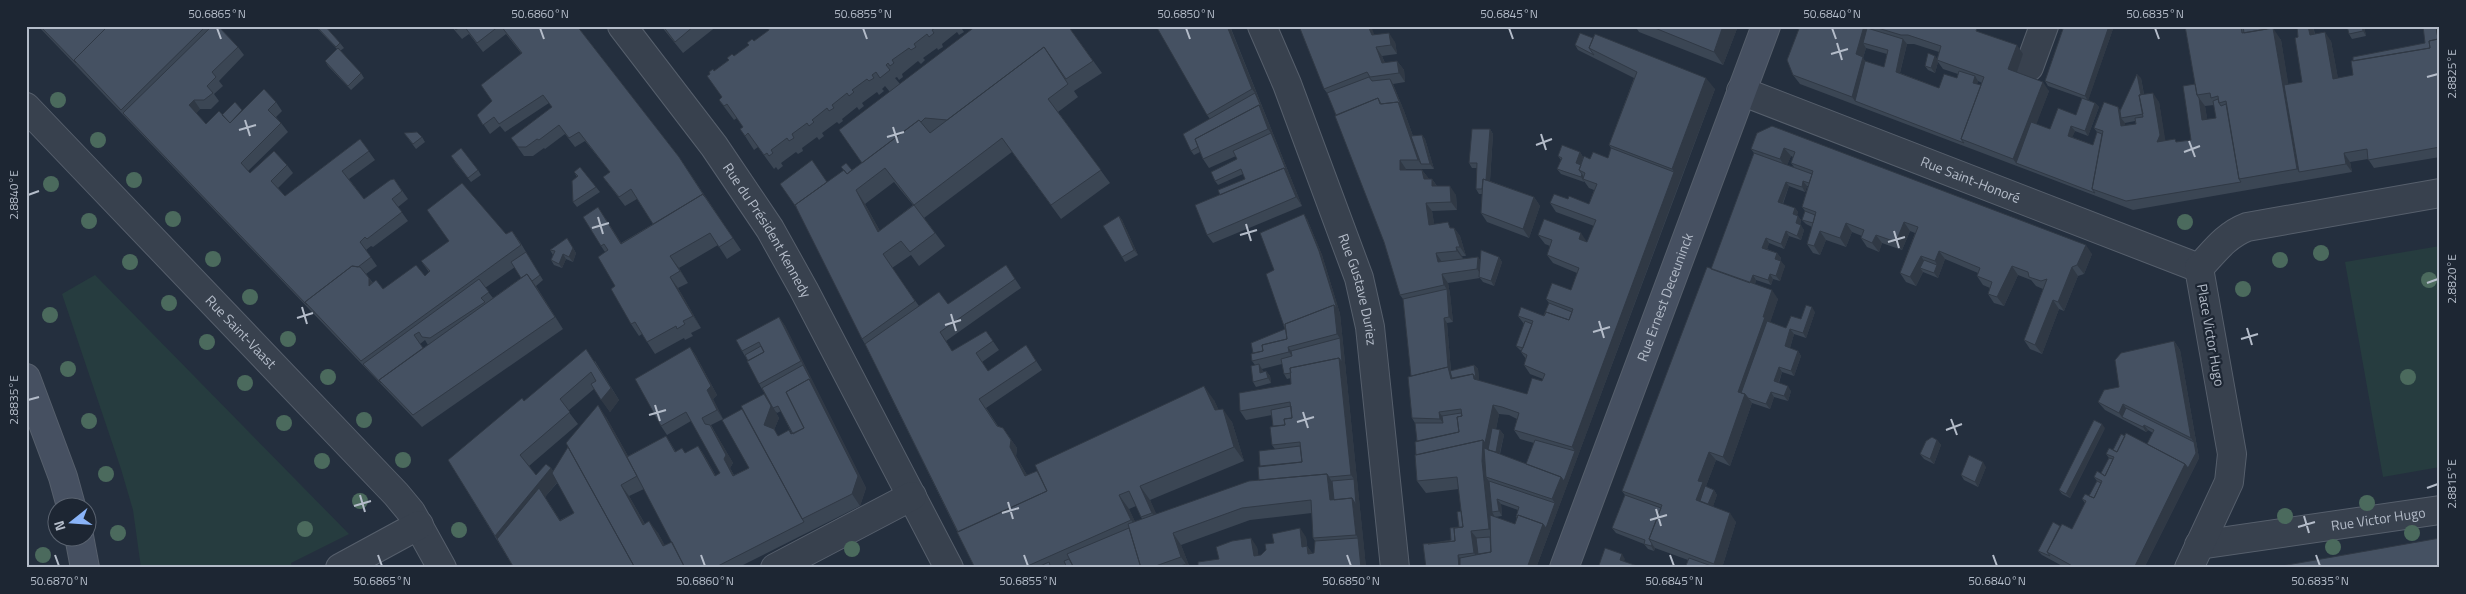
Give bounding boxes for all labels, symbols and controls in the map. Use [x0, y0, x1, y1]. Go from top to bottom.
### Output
text: 50.6865°N [188, 4, 246, 23]
text: 50.6860°N [511, 4, 569, 23]
text: 50.6855°N [834, 4, 892, 23]
text: 50.6850°N [1157, 4, 1215, 23]
text: 50.6845°N [1480, 4, 1538, 23]
text: 50.6840°N [1803, 4, 1861, 23]
text: 50.6835°N [2126, 4, 2184, 23]
text: 2.8825°E [2442, 49, 2461, 99]
street label: Rue Saint-Honoré [1918, 150, 2024, 208]
street label: Rue du Président Kennedy [718, 158, 817, 301]
text: 2.8840°E [4, 170, 23, 220]
street label: Rue Gustave Duriez [1333, 230, 1383, 346]
street label: Rue Ernest Deceuninck [1631, 230, 1698, 364]
text: 2.8820°E [2442, 254, 2461, 304]
street label: Place Victor Hugo [2192, 282, 2231, 388]
street label: Rue Saint-Vaast [201, 290, 282, 373]
text: 2.8835°E [4, 375, 23, 425]
text: 2.8815°E [2442, 459, 2461, 509]
north arrow [48, 496, 98, 546]
street label: Rue Victor Hugo [2329, 501, 2427, 536]
text: N [48, 518, 71, 534]
text: 50.6870°N [30, 571, 88, 590]
text: 50.6865°N [353, 571, 411, 590]
text: 50.6860°N [676, 571, 734, 590]
text: 50.6855°N [999, 571, 1057, 590]
text: 50.6850°N [1322, 571, 1380, 590]
text: 50.6845°N [1645, 571, 1703, 590]
text: 50.6840°N [1968, 571, 2026, 590]
text: 50.6835°N [2291, 571, 2349, 590]

